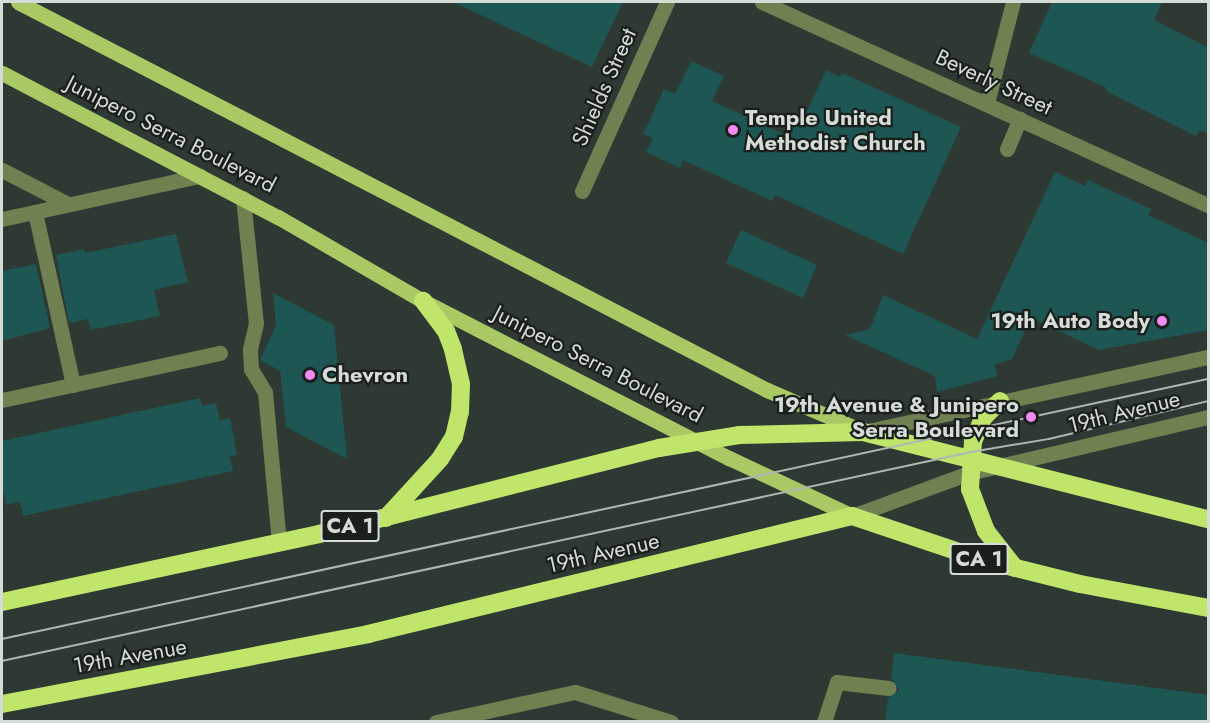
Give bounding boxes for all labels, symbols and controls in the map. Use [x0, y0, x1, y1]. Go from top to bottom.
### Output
street label: Shields Street [566, 24, 642, 150]
street label: Beverly Street [932, 44, 1056, 120]
street label: Junipero Serra Boulevard [62, 70, 280, 198]
place label: Temple United Methodist Church [745, 104, 926, 156]
marker: Temple United Methodist Church [726, 123, 740, 137]
street label: Junipero Serra Boulevard [489, 300, 707, 428]
place label: 19th Auto Body [990, 308, 1150, 334]
marker: 19th Auto Body [1155, 314, 1169, 328]
place label: Chevron [322, 362, 408, 388]
marker: Chevron [303, 368, 317, 382]
street label: 19th Avenue [1065, 385, 1183, 439]
place label: 19th Avenue & Junipero Serra Boulevard [774, 391, 1019, 442]
marker: 19th Avenue & Junipero Serra Boulevard [1024, 410, 1038, 424]
road number: CA 1 [320, 508, 380, 544]
street label: 19th Avenue [544, 527, 662, 579]
road number: CA 1 [949, 541, 1009, 577]
street label: 19th Avenue [71, 633, 189, 679]

